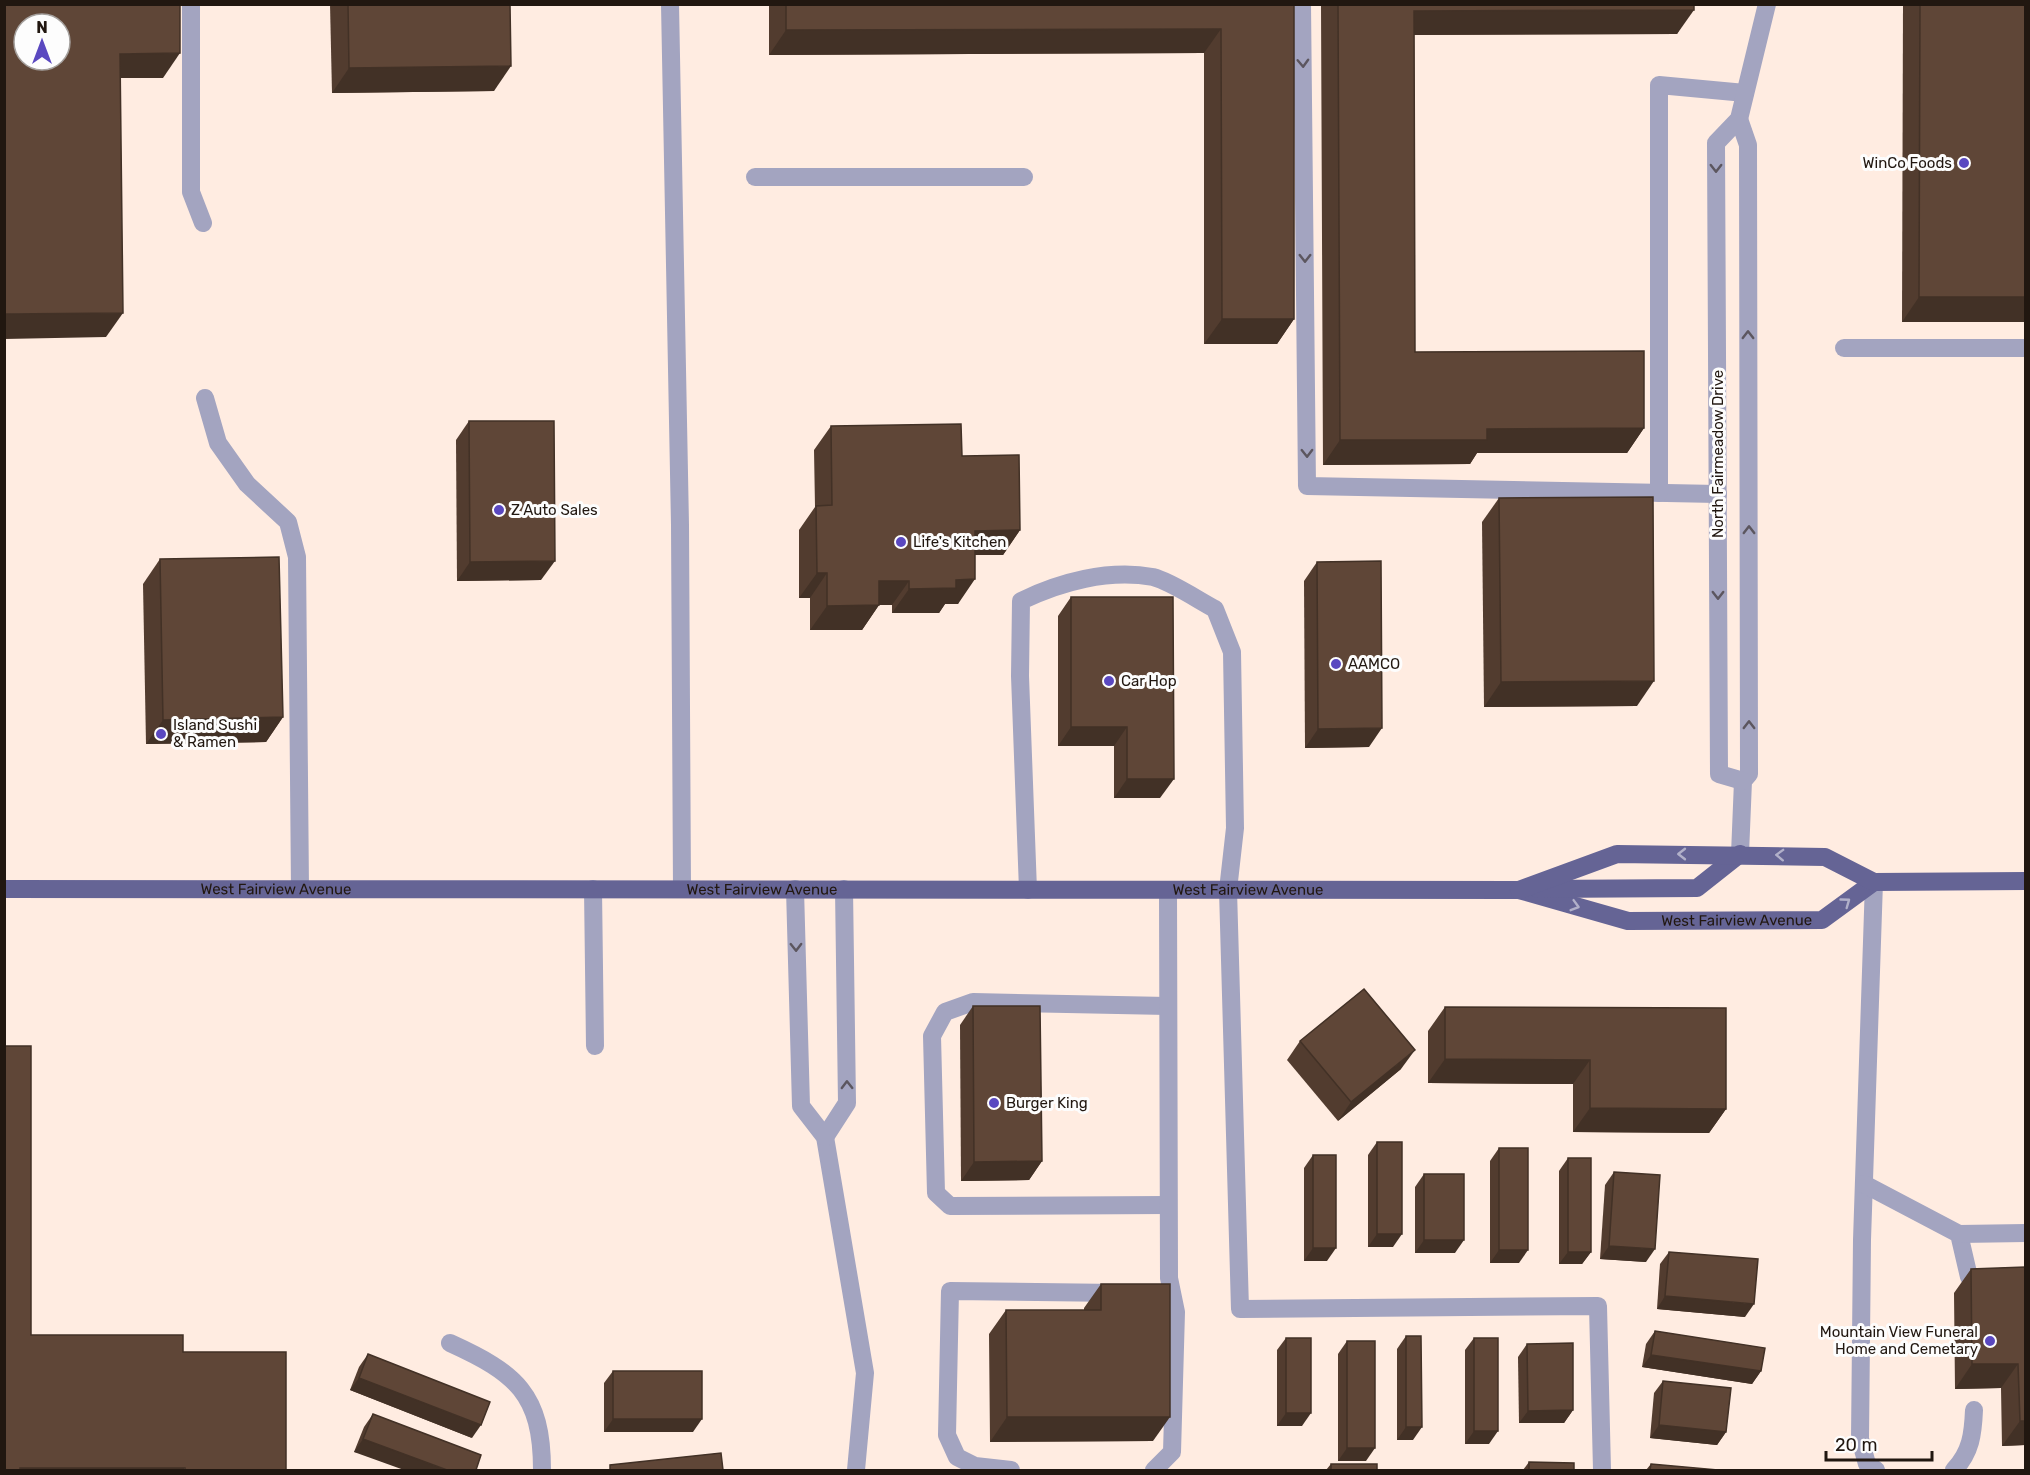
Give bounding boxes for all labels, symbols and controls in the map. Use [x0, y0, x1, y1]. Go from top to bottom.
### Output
north arrow [12, 12, 72, 72]
text: N [36, 18, 48, 37]
one-way arrow [1297, 58, 1310, 67]
place label: WinCo Foods [1863, 154, 1952, 172]
marker: WinCo Foods [1957, 156, 1971, 170]
one-way arrow [1710, 164, 1722, 173]
one-way arrow [1299, 253, 1311, 262]
one-way arrow [1742, 330, 1754, 339]
street label: North Fairmeadow Drive [1709, 370, 1727, 538]
one-way arrow [1301, 448, 1313, 457]
place label: Z Auto Sales [511, 501, 598, 519]
marker: Z Auto Sales [492, 503, 506, 517]
one-way arrow [1743, 525, 1755, 534]
place label: Life's Kitchen [913, 533, 1006, 551]
marker: Life's Kitchen [894, 535, 908, 549]
one-way arrow [1712, 590, 1724, 599]
place label: AAMCO [1348, 655, 1400, 673]
marker: AAMCO [1329, 657, 1343, 671]
place label: Car Hop [1121, 672, 1177, 690]
marker: Car Hop [1102, 674, 1116, 688]
place label: Island Sushi & Ramen [173, 716, 257, 751]
one-way arrow [1743, 720, 1755, 729]
marker: Island Sushi & Ramen [154, 727, 168, 741]
one-way arrow [1677, 848, 1686, 860]
one-way arrow [1775, 849, 1784, 861]
street label: West Fairview Avenue [200, 880, 352, 898]
street label: West Fairview Avenue [686, 880, 838, 899]
street label: West Fairview Avenue [1172, 881, 1324, 899]
one-way arrow [1570, 898, 1580, 911]
one-way arrow [1840, 898, 1851, 909]
street label: West Fairview Avenue [1661, 911, 1812, 930]
one-way arrow [790, 943, 803, 952]
one-way arrow [841, 1081, 853, 1090]
place label: Burger King [1006, 1094, 1088, 1112]
marker: Burger King [987, 1096, 1001, 1110]
place label: Mountain View Funeral Home and Cemetary [1820, 1323, 1978, 1358]
marker: Mountain View Funeral Home and Cemetary [1983, 1334, 1997, 1348]
scale bar [1826, 1424, 1932, 1462]
text: 20 m [1835, 1434, 1877, 1456]

